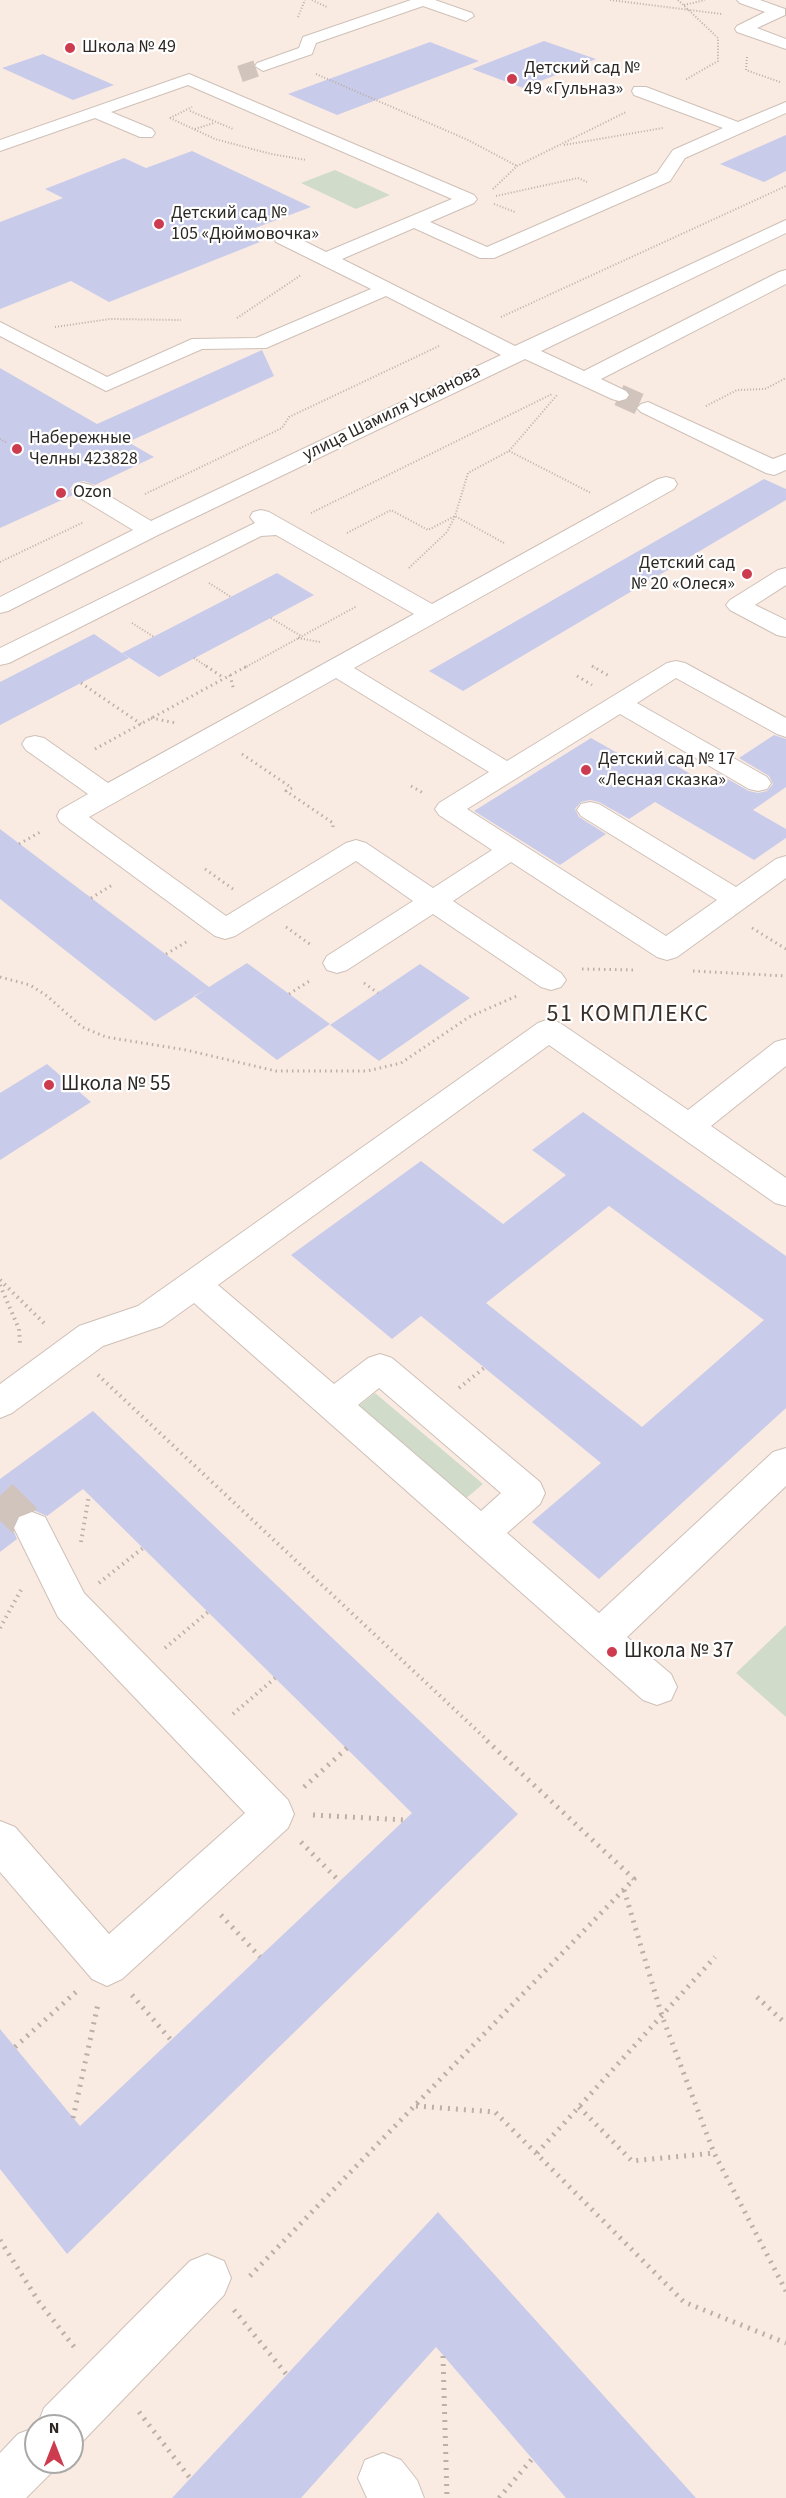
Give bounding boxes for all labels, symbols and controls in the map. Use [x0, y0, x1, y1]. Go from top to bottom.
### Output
place label: Школа № 49 [82, 37, 176, 59]
marker: Школа № 49 [63, 41, 77, 55]
place label: Детский сад № 49 «Гульназ» [524, 58, 640, 100]
marker: Детский сад № 49 «Гульназ» [505, 72, 519, 86]
place label: Детский сад № 105 «Дюймовочка» [171, 203, 319, 246]
marker: Детский сад № 105 «Дюймовочка» [152, 217, 166, 231]
street label: улица Шамиля Усманова [300, 362, 484, 466]
place label: Набережные Челны 423828 [29, 428, 138, 470]
marker: Набережные Челны 423828 [10, 442, 24, 456]
place label: Ozon [73, 482, 112, 504]
marker: Ozon [54, 486, 68, 500]
place label: Детский сад № 20 «Олеся» [631, 553, 735, 596]
marker: Детский сад № 20 «Олеся» [740, 567, 754, 581]
place label: Детский сад № 17 «Лесная сказка» [598, 749, 735, 792]
marker: Детский сад № 17 «Лесная сказка» [579, 763, 593, 777]
district label: 51 КОМПЛЕКС [547, 1002, 709, 1030]
place label: Школа № 55 [61, 1072, 171, 1098]
marker: Школа № 55 [42, 1078, 56, 1092]
place label: Школа № 37 [624, 1639, 734, 1665]
marker: Школа № 37 [605, 1645, 619, 1659]
north arrow [24, 2414, 84, 2474]
text: N [49, 2417, 59, 2439]

